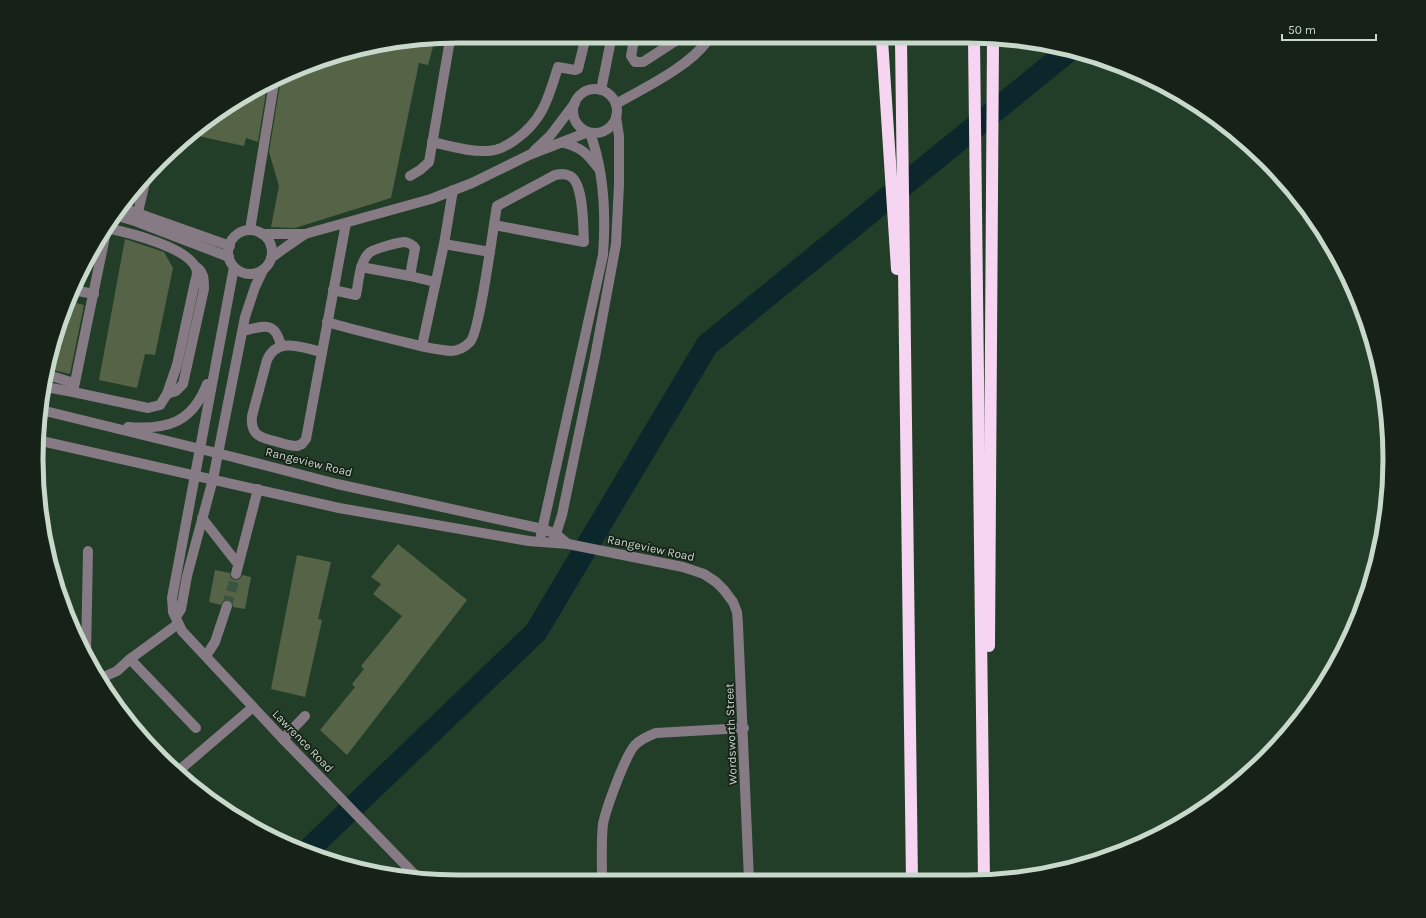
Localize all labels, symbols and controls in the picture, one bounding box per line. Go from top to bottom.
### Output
scale bar [1282,16,1376,42]
text: 50 m [1288,23,1316,37]
street label: Rangeview Road [264,444,354,480]
street label: Rangeview Road [606,532,696,564]
street label: Wordsworth Street [722,682,740,785]
street label: Lawrence Road [270,707,336,775]

